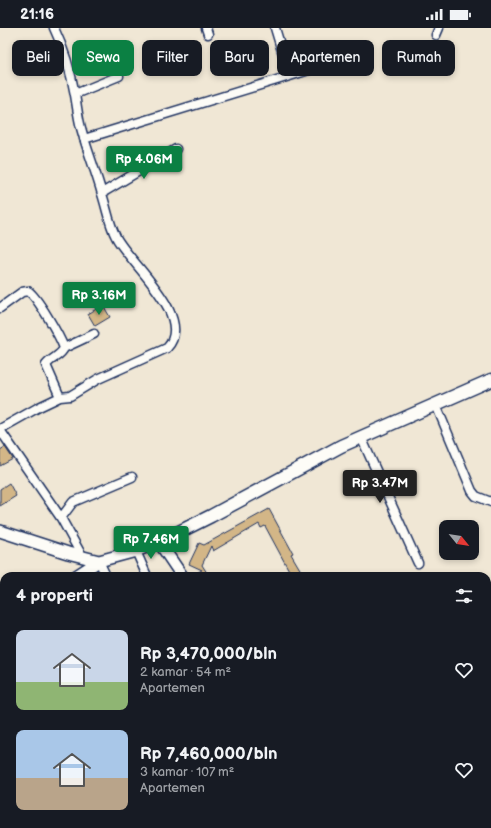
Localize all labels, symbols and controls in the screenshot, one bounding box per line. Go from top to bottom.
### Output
text: 21:16 [20,5,54,24]
chip: Beli [12,40,64,76]
chip: Sewa [72,40,134,76]
chip: Filter [142,40,202,76]
chip: Baru [210,40,269,76]
chip: Apartemen [277,40,374,76]
chip: Rumah [382,40,455,76]
pin: Rp 4.06M [103,146,185,180]
text: Rp 4.06M [115,151,173,167]
pin: Rp 3.16M [58,282,140,316]
text: Rp 3.16M [72,287,126,303]
pin: Rp 3.47M [339,470,421,504]
text: Rp 3.47M [352,475,408,491]
north arrow [439,520,479,560]
map controls [439,520,479,560]
pin: Rp 7.46M [110,526,192,560]
text: Rp 7.46M [123,531,179,547]
icon: filters [453,585,475,607]
text: 4 properti [16,586,93,606]
text: Rp 3,470,000/bln [140,644,277,664]
icon: home [48,646,96,694]
icon: heart [453,659,475,681]
text: 2 kamar · 54 m² [140,664,231,680]
text: Apartemen [140,680,205,696]
text: Rp 7,460,000/bln [140,744,277,764]
icon: home [48,746,96,794]
icon: heart [453,759,475,781]
text: 3 kamar · 107 m² [140,764,234,780]
text: Apartemen [140,780,205,796]

